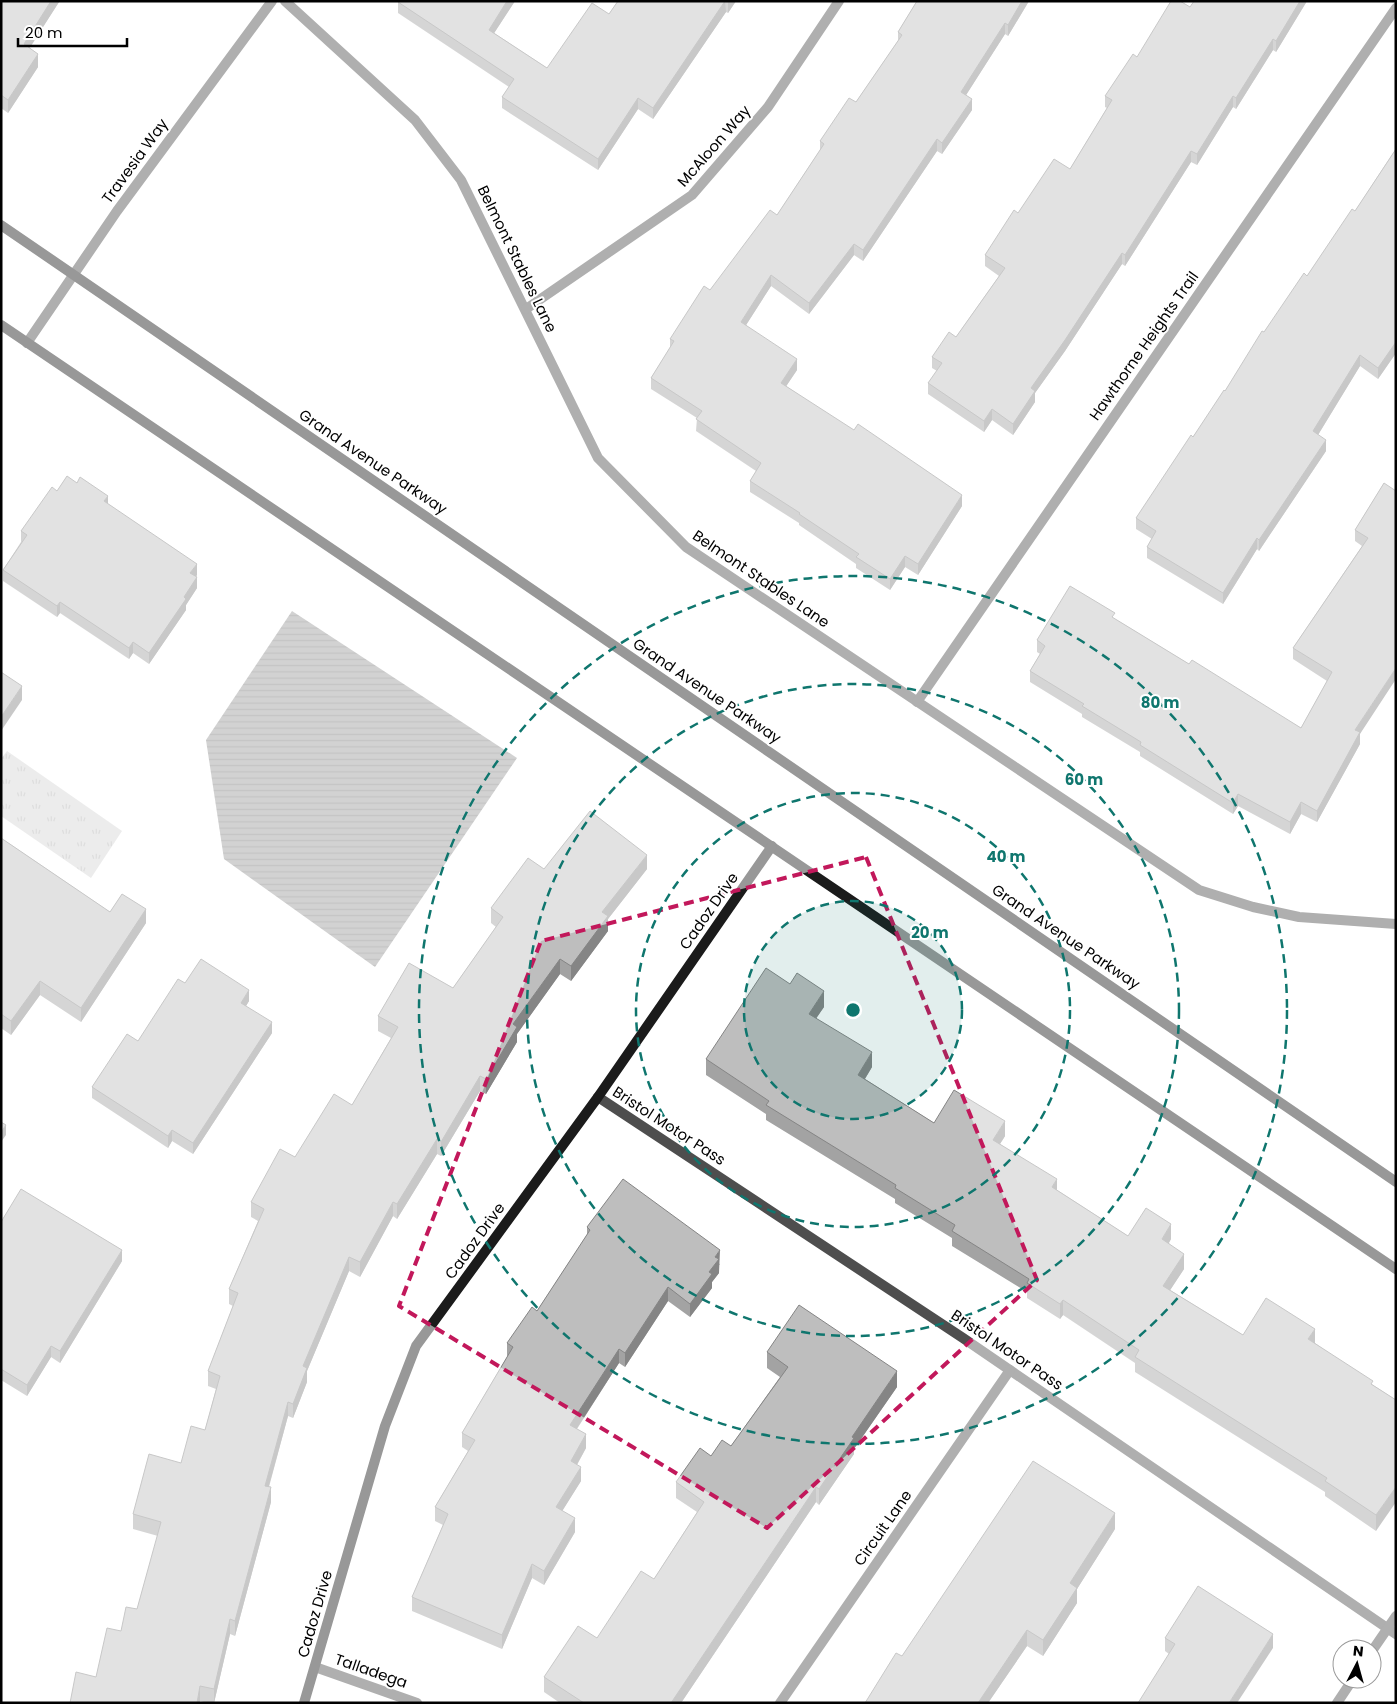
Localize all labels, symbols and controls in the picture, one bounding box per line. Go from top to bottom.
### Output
scale bar [18,15,126,47]
text: 20 m [25,22,63,43]
street label: McAloon Way [672,100,755,191]
street label: Travesia Way [97,113,173,208]
street label: Belmont Stables Lane [473,182,562,336]
street label: Hawthorne Heights Trail [1084,267,1203,424]
street label: Grand Avenue Parkway [295,404,452,519]
street label: Belmont Stables Lane [689,525,834,632]
street label: Grand Avenue Parkway [629,633,786,748]
text: 80 m [1141,692,1179,713]
text: 60 m [1065,769,1103,790]
text: 40 m [986,846,1026,867]
street label: Cadoz Drive [674,868,743,954]
street label: Grand Avenue Parkway [988,879,1145,994]
text: 20 m [911,922,949,943]
centre of rings [844,1001,862,1019]
street label: Bristol Motor Pass [609,1081,730,1170]
street label: Cadoz Drive [440,1198,510,1283]
street label: Bristol Motor Pass [947,1304,1067,1395]
street label: Circuit Lane [849,1486,917,1570]
street label: Cadoz Drive [292,1568,337,1660]
north arrow [1332,1639,1382,1689]
text: N [1352,1641,1365,1662]
street label: Talladega [332,1648,410,1693]

